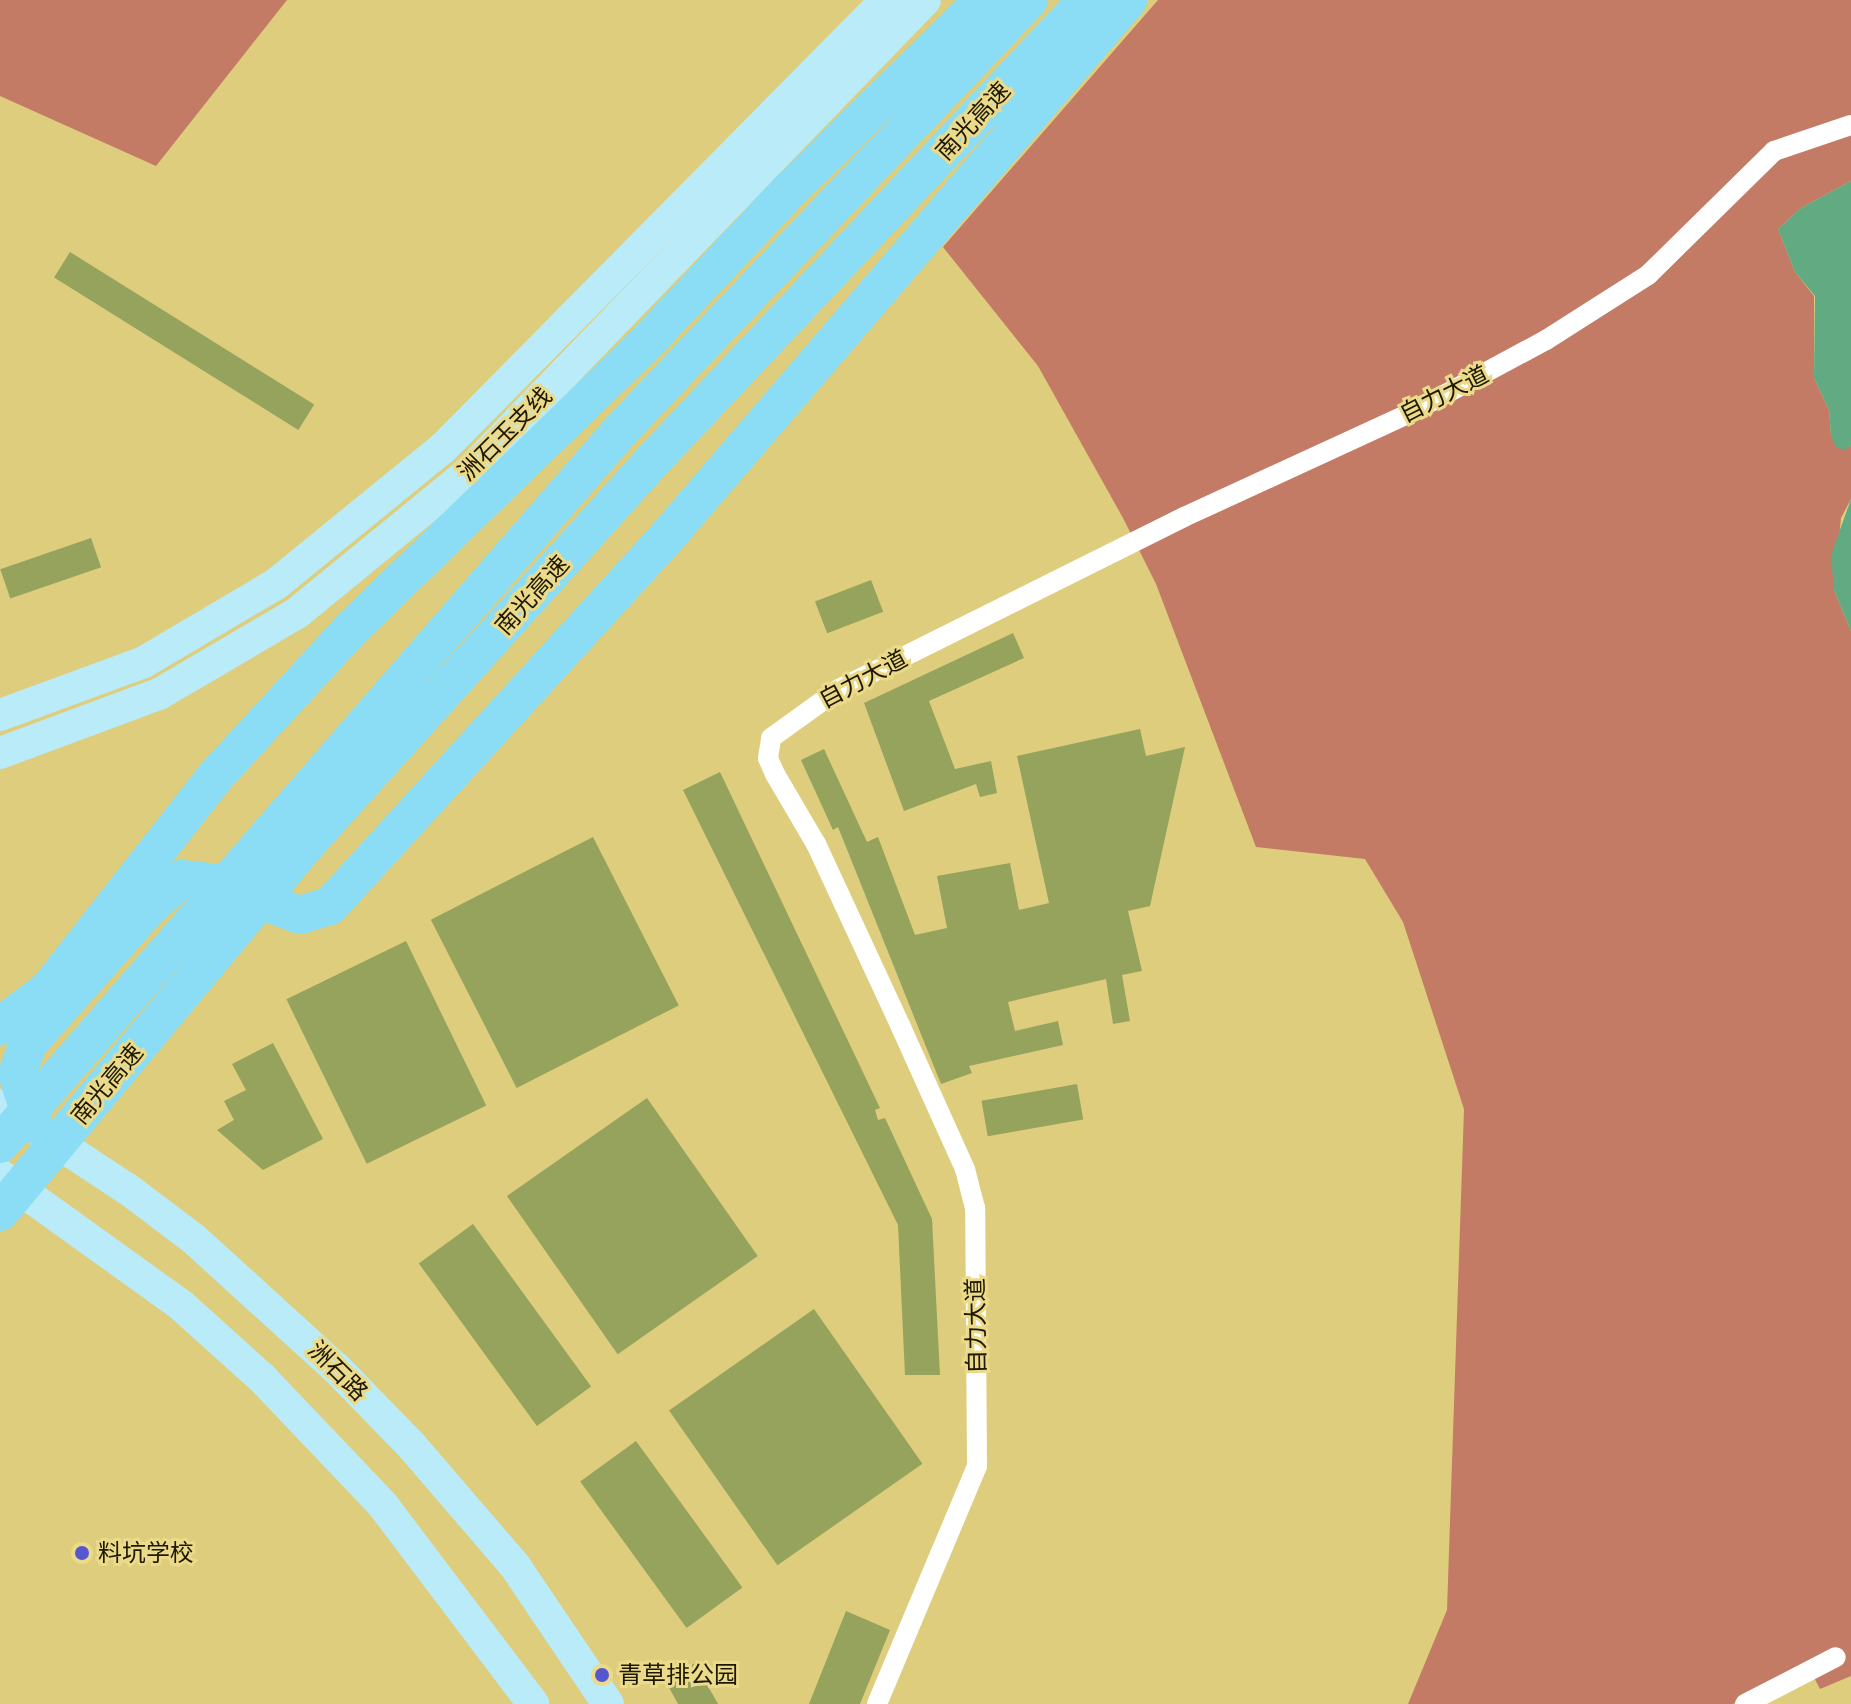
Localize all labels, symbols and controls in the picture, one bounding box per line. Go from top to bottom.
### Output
street label: 南光高速 [930,76,1016,166]
street label: 自力大道 [1395,359,1493,429]
street label: 洲石玉支线 [452,381,558,487]
street label: 南光高速 [489,550,575,640]
street label: 自力大道 [814,644,912,714]
street label: 南光高速 [65,1038,149,1130]
street label: 自力大道 [961,1278,991,1374]
street label: 洲石路 [302,1335,374,1407]
place label: 料坑学校 [98,1539,194,1567]
marker: 料坑学校 [73,1544,91,1562]
place label: 青草排公园 [618,1661,738,1689]
marker: 青草排公园 [593,1666,611,1684]

